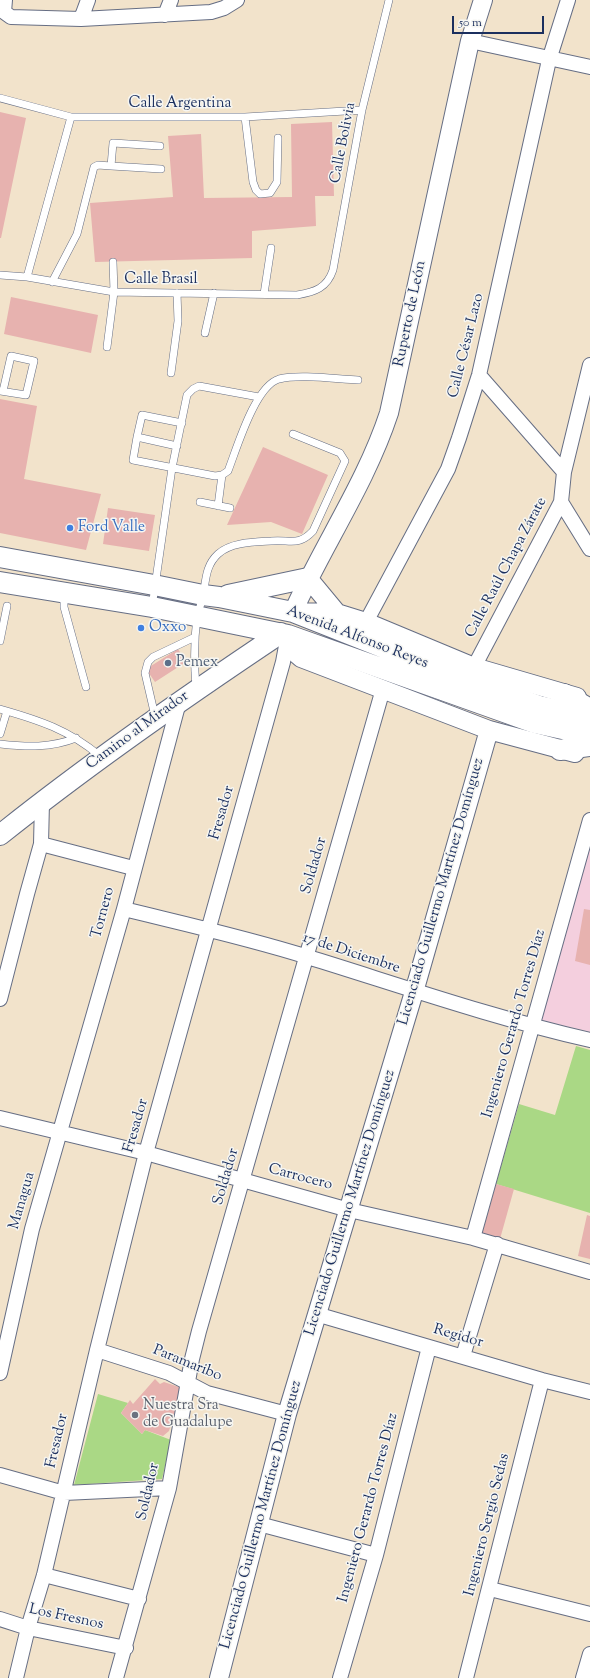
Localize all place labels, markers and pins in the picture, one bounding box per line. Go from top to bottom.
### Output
place label: Ford Valle [78,519,145,537]
marker: Ford Valle [65,523,75,533]
place label: Oxxo [149,619,186,637]
marker: Oxxo [136,623,146,633]
place label: Pemex [176,654,218,672]
marker: Pemex [163,658,173,668]
place label: Nuestra Sra de Guadalupe [143,1397,233,1432]
marker: Nuestra Sra de Guadalupe [130,1410,140,1420]

